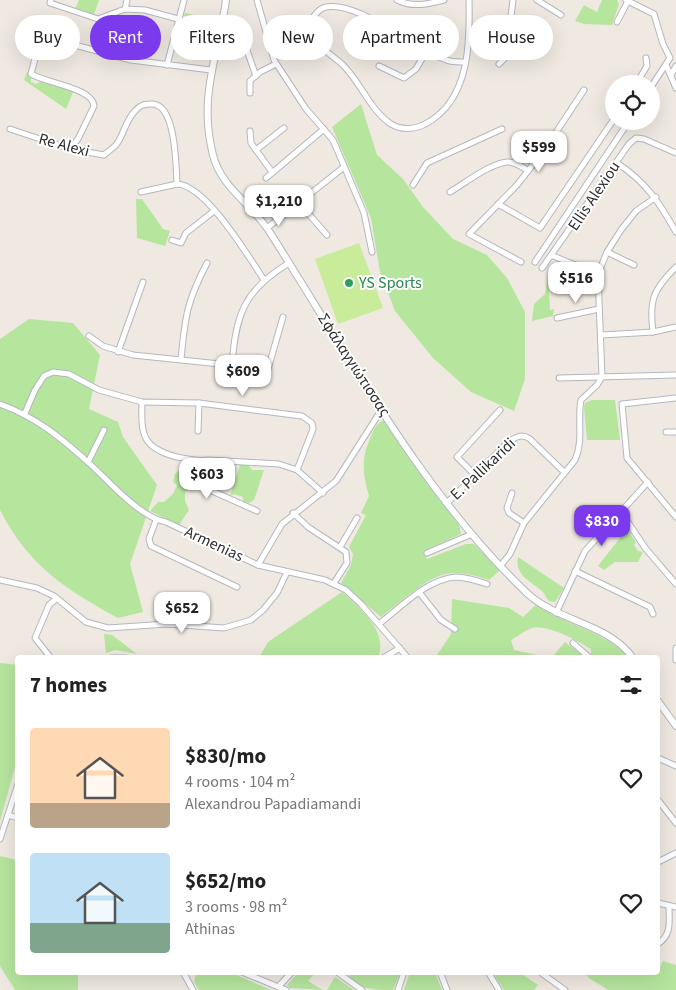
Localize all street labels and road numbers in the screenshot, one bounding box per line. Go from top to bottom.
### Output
street label: Re Alexi [36,128,92,162]
street label: Ellis Alexiou [563,157,625,235]
street label: Σφάλαγγιώτισσας [312,309,396,421]
street label: E. Pallikaridi [445,433,521,505]
street label: Armenias [181,521,247,567]

